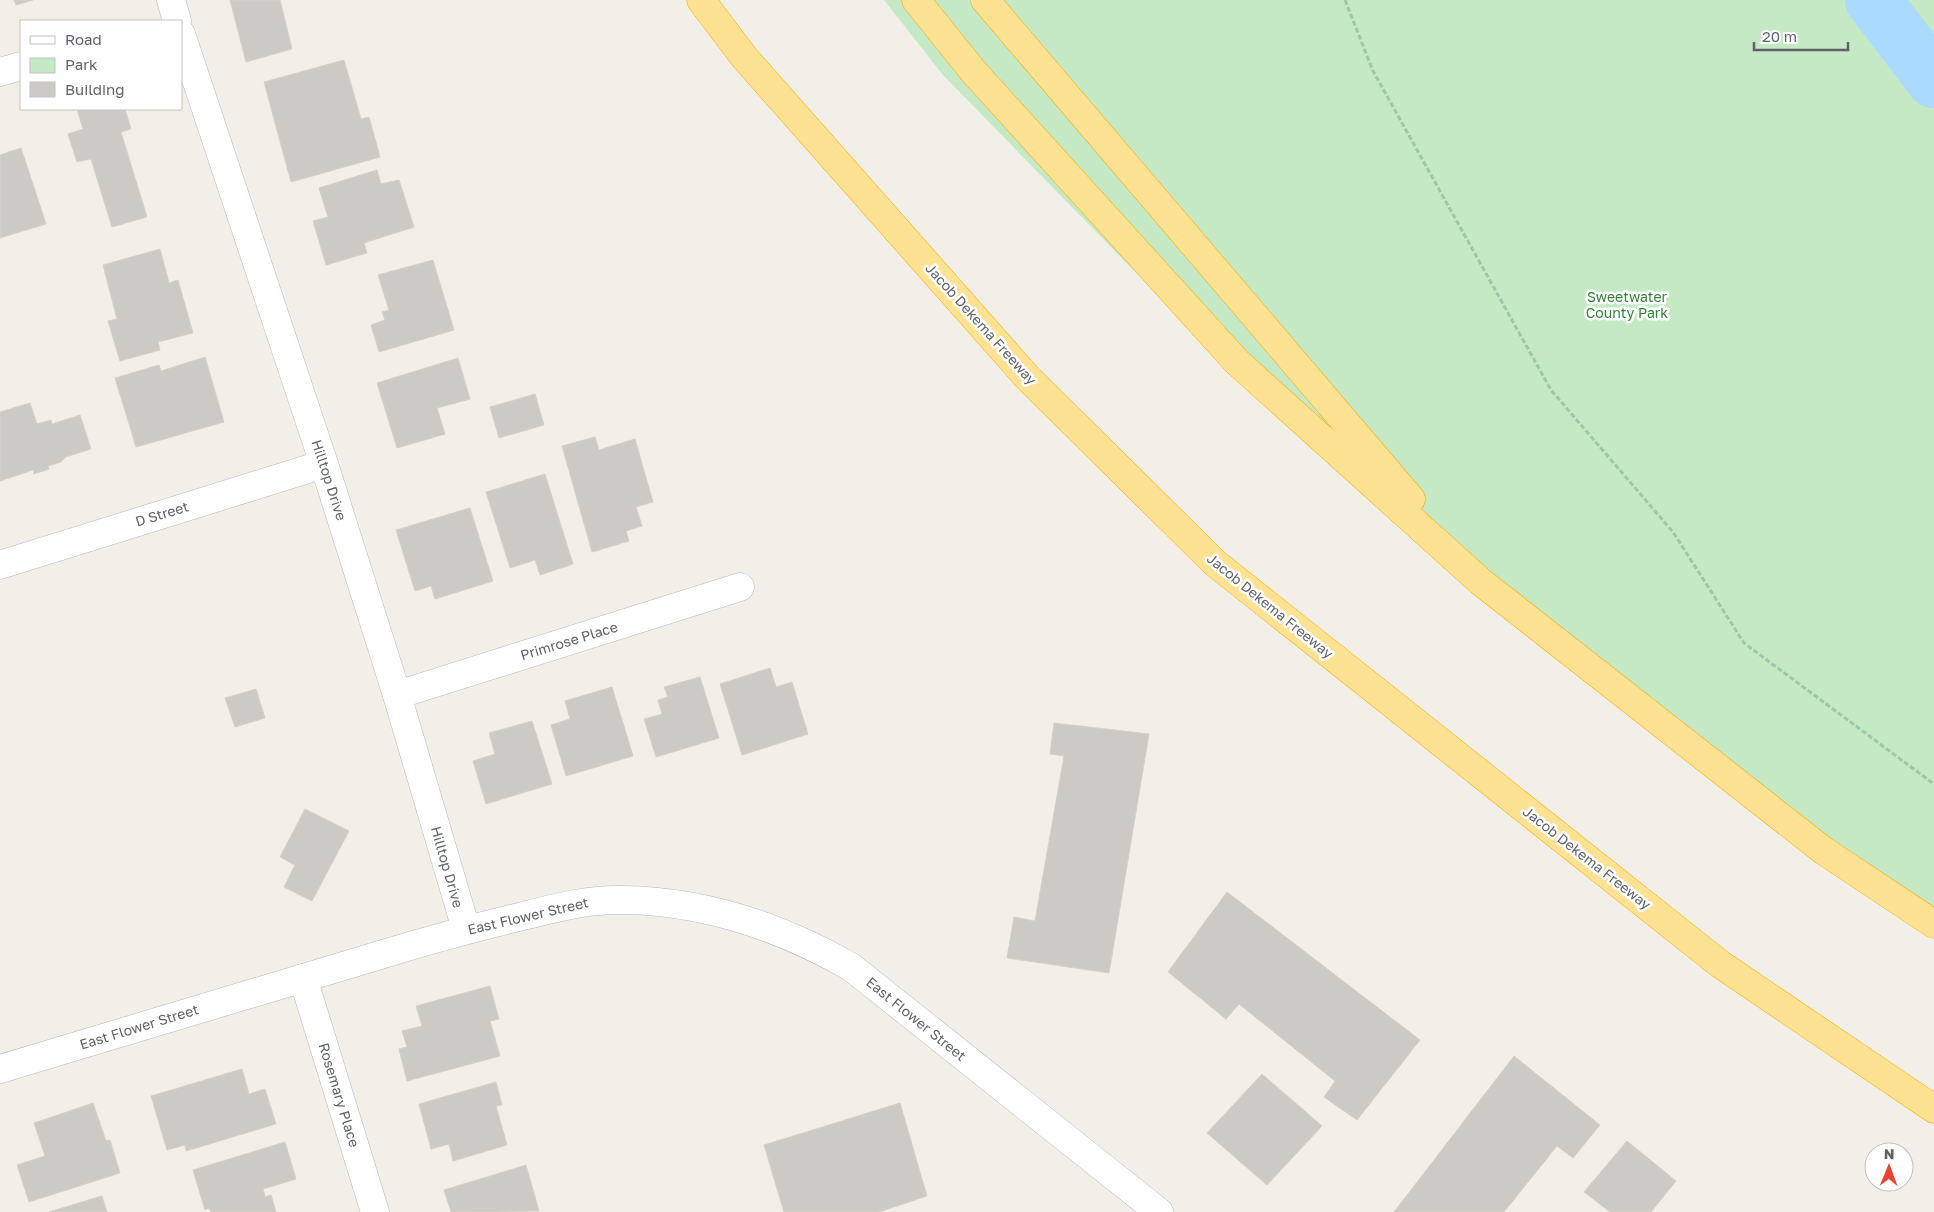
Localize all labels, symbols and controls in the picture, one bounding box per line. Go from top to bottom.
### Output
legend [20,20,182,110]
scale bar [1754,20,1848,52]
text: 20 m [1762,27,1797,45]
text: Road [65,30,102,48]
text: Park [65,55,98,73]
text: Building [65,80,125,98]
street label: Jacob Dekema Freeway [922,259,1041,388]
park label: Sweetwater County Park [1586,288,1668,321]
street label: Hilltop Drive [308,437,351,522]
street label: D Street [133,497,191,530]
street label: Jacob Dekema Freeway [1204,549,1337,662]
street label: Primrose Place [518,618,620,663]
street label: Jacob Dekema Freeway [1520,802,1655,913]
street label: Hilltop Drive [428,824,467,910]
street label: East Flower Street [466,893,590,938]
street label: East Flower Street [863,973,970,1064]
street label: East Flower Street [77,1000,200,1053]
street label: Rosemary Place [316,1041,363,1149]
north arrow [1864,1142,1914,1192]
text: N [1884,1145,1895,1162]

